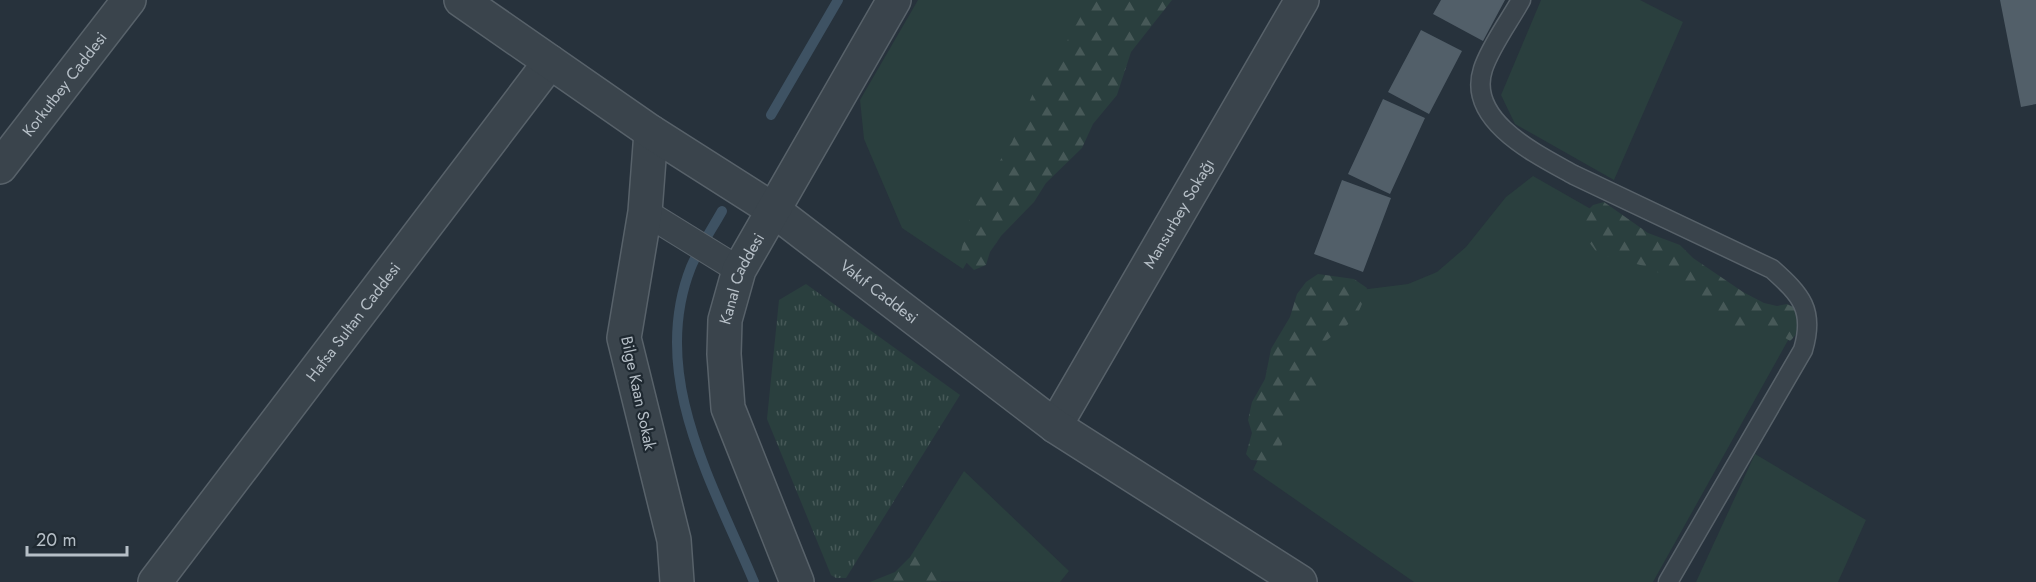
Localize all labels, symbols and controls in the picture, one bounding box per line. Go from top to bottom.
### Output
street label: Korkutbey Caddesi [17,27,112,141]
street label: Mansurbey Sokağı [1138,154,1220,273]
street label: Kanal Caddesi [713,229,770,327]
street label: Vakıf Caddesi [835,254,923,329]
street label: Hafsa Sultan Caddesi [300,258,406,386]
street label: Bilge Kaan Sokak [615,334,662,453]
scale bar [27,519,128,557]
text: 20 m [36,527,76,553]

